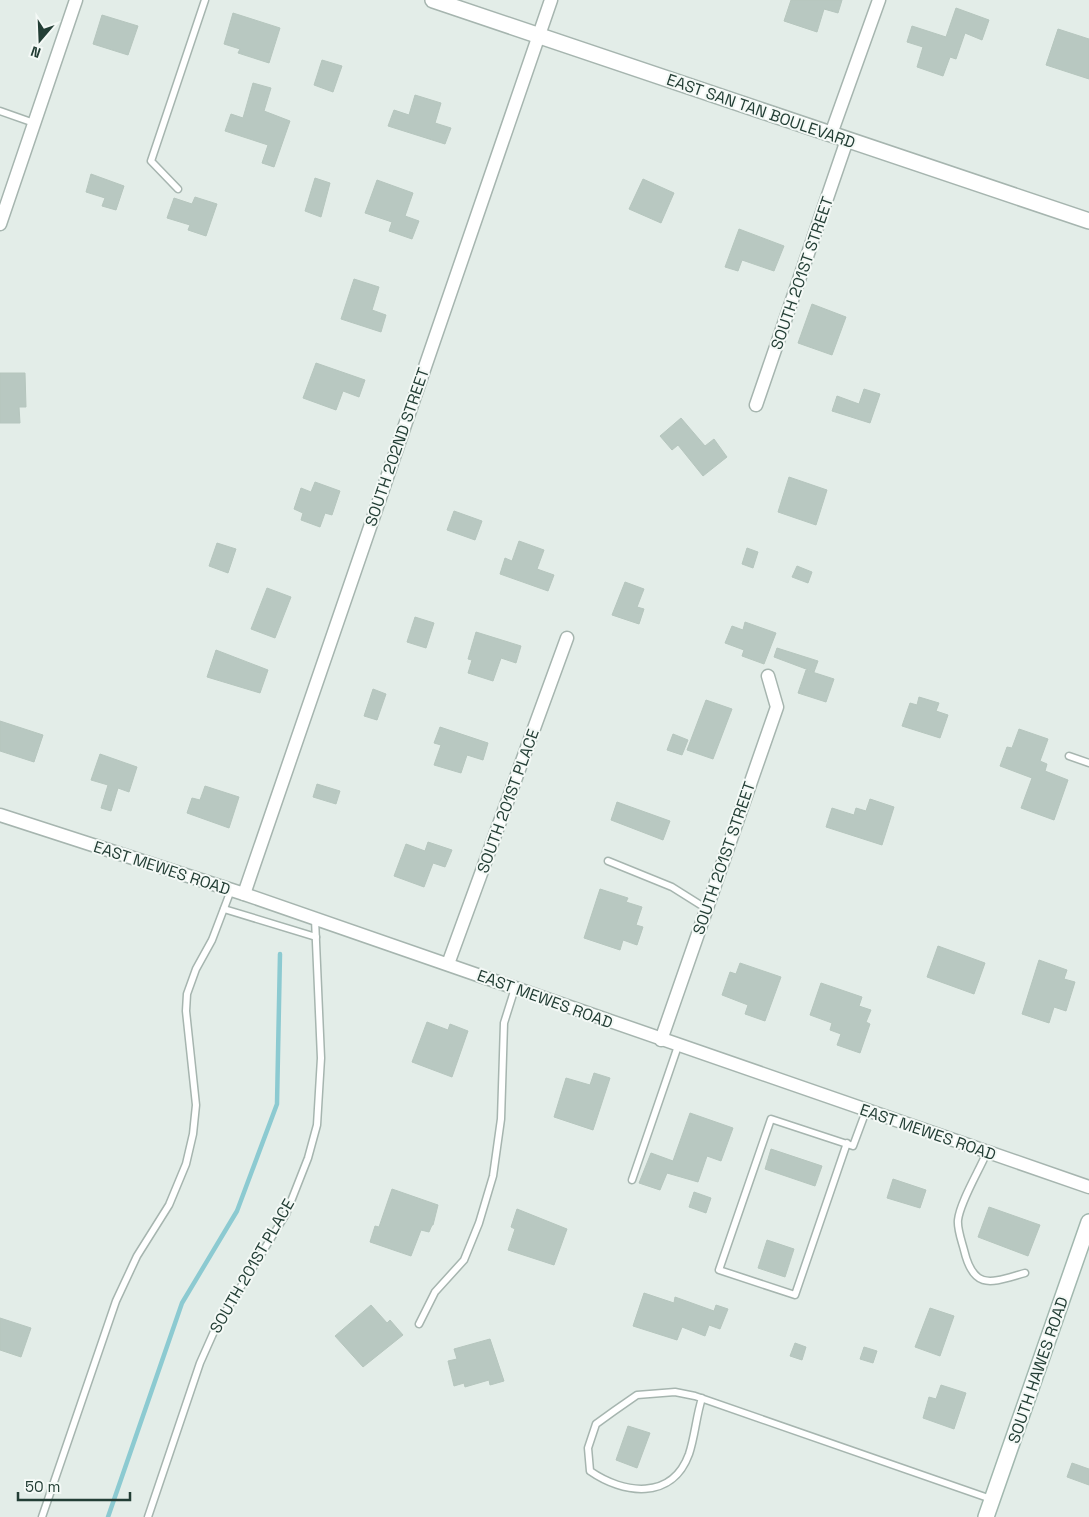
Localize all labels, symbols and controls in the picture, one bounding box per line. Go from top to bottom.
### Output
north arrow [15,15,65,65]
text: N [28,42,43,62]
street label: EAST SAN TAN BOULEVARD [664,69,858,153]
street label: SOUTH 201ST STREET [766,194,838,352]
street label: SOUTH 202ND STREET [360,365,434,529]
street label: SOUTH 201ST PLACE [472,726,544,876]
street label: SOUTH 201ST STREET [688,779,760,937]
street label: EAST MEWES ROAD [91,836,233,900]
street label: EAST MEWES ROAD [474,965,616,1033]
street label: EAST MEWES ROAD [857,1099,999,1165]
street label: SOUTH 201ST PLACE [205,1195,299,1337]
street label: SOUTH HAWES ROAD [1003,1294,1073,1446]
scale bar [18,1470,130,1502]
text: 50 m [25,1477,60,1496]

